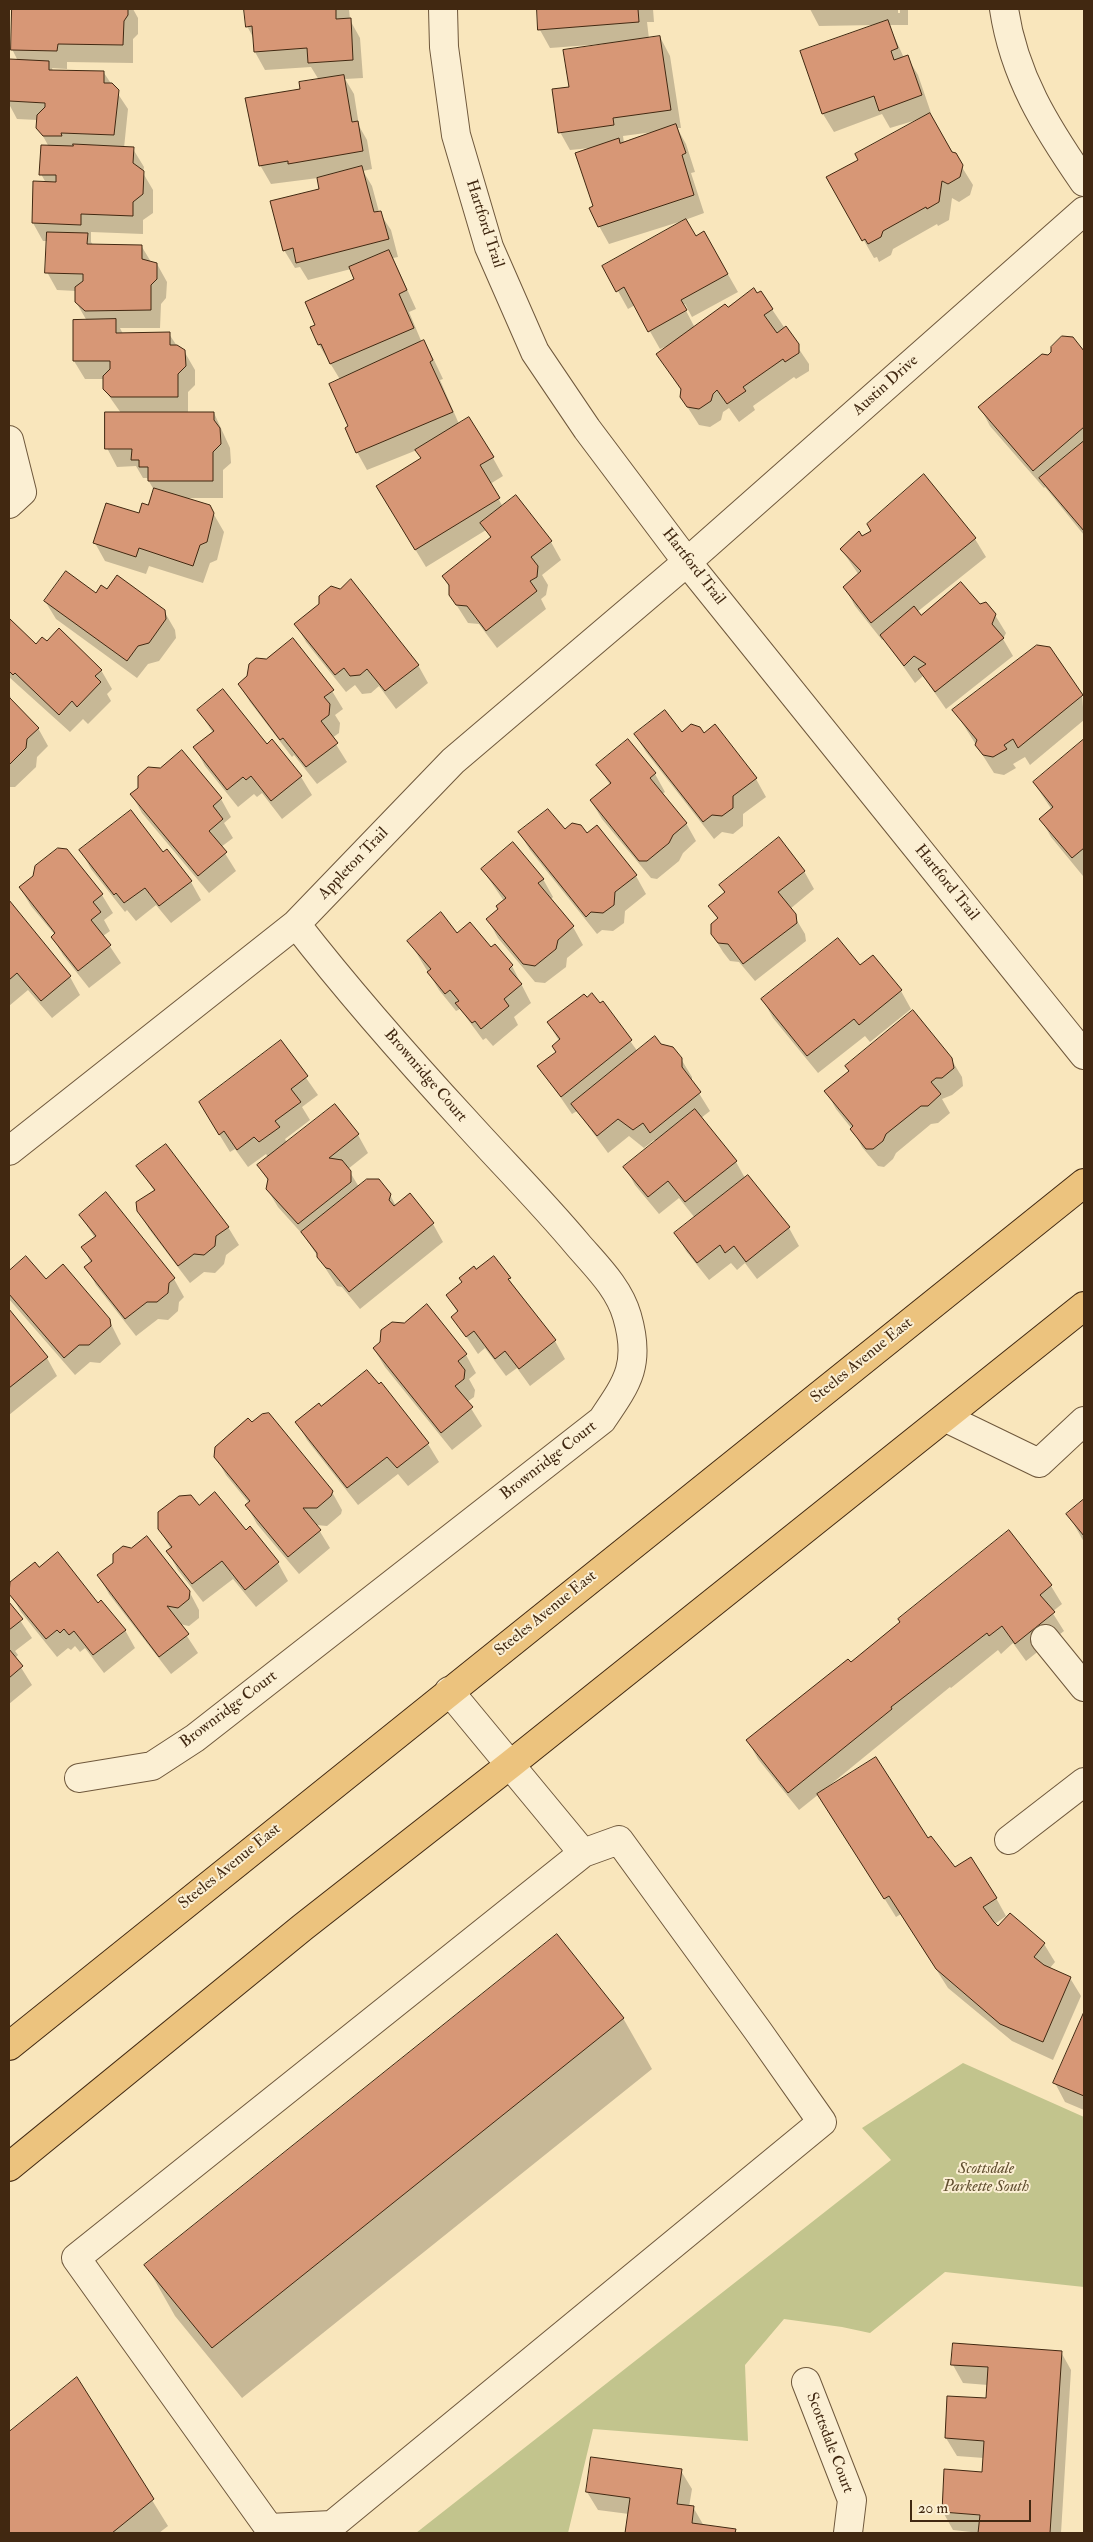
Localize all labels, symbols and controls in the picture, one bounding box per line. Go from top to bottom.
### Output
street label: Hartford Trail [461,177,507,271]
street label: Austin Drive [849,352,923,420]
street label: Hartford Trail [657,525,729,609]
street label: Appleton Trail [315,824,393,904]
street label: Hartford Trail [910,841,982,925]
street label: Brownridge Court [379,1026,471,1126]
street label: Steeles Avenue East [807,1314,917,1408]
street label: Brownridge Court [497,1417,601,1505]
street label: Steeles Avenue East [491,1567,601,1661]
street label: Brownridge Court [177,1667,281,1753]
street label: Steeles Avenue East [175,1820,285,1914]
park label: Scottsdale Parkette South [943,2160,1029,2198]
street label: Scottsdale Court [801,2390,857,2496]
scale bar [913,2490,1034,2522]
text: 20 m [918,2499,948,2518]

